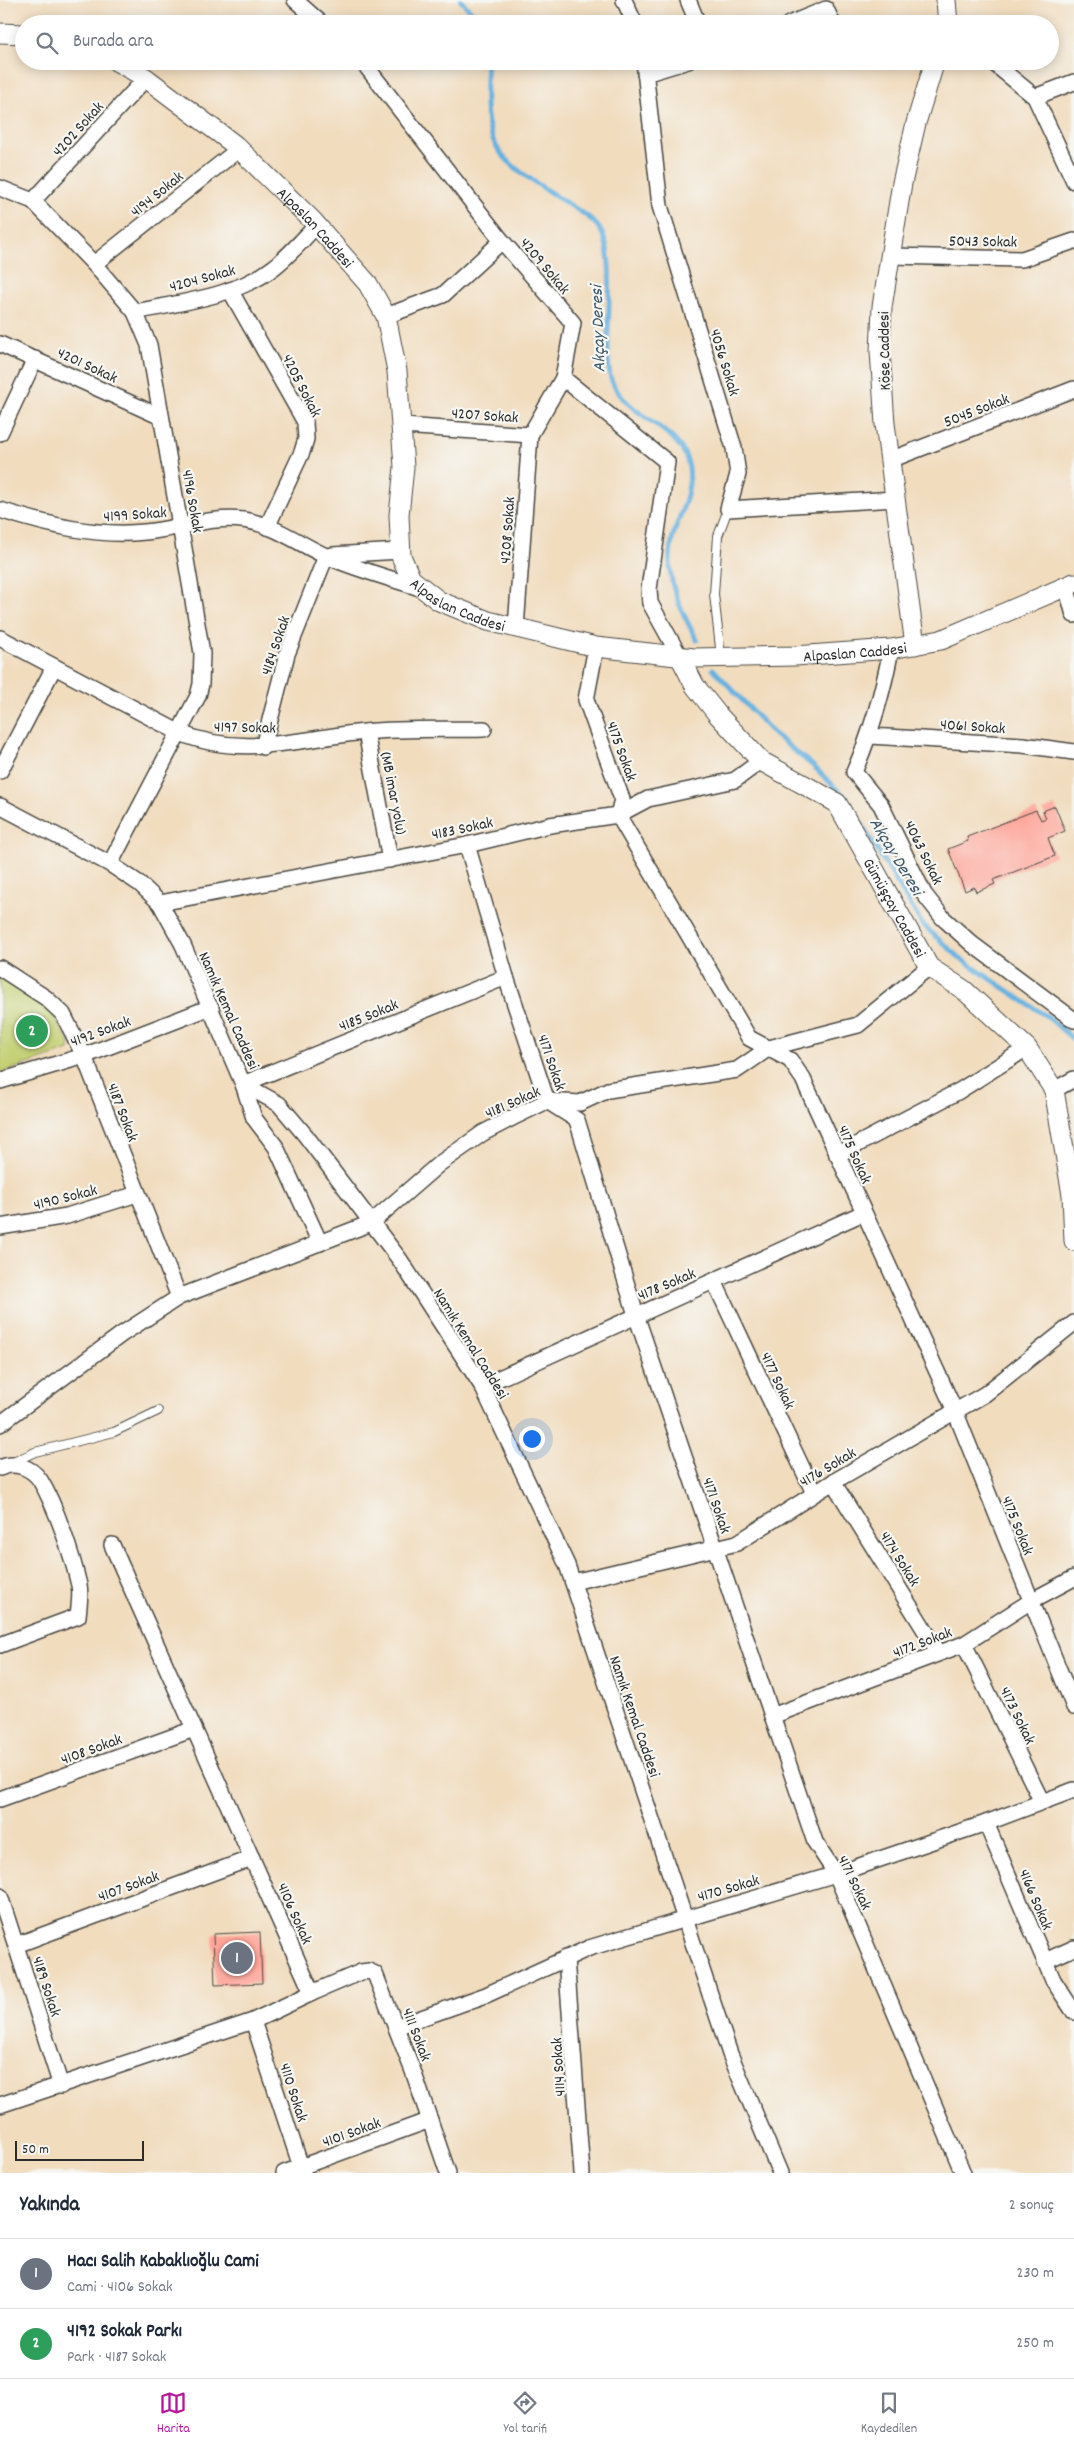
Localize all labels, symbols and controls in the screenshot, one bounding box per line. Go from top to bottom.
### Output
search box [15,15,1059,70]
icon: search [33,29,61,57]
text: Burada ara [73,29,153,56]
street label: 4202 Sokak [48,97,110,163]
street label: 4194 Sokak [126,166,189,224]
street label: Alpaslan Caddesi [271,183,358,274]
street label: 5043 Sokak [949,230,1017,255]
street label: 4209 Sokak [513,233,575,300]
street label: 4204 Sokak [167,260,238,299]
water label: Akçay Deresi [585,282,614,373]
street label: Köse Caddesi [873,311,898,391]
street label: 4056 Sokak [703,326,745,399]
street label: 4201 Sokak [53,342,121,390]
street label: 4205 Sokak [275,351,327,422]
street label: 5045 Sokak [941,388,1013,434]
street label: 4207 Sokak [451,403,519,430]
street label: 4196 Sokak [175,468,208,535]
street label: 4208 Sokak [495,496,522,565]
street label: 4199 Sokak [103,502,168,529]
street label: Alpaslan Caddesi [404,573,507,639]
street label: 4184 Sokak [255,613,297,679]
street label: Alpaslan Caddesi [802,637,909,669]
street label: 4061 Sokak [940,714,1006,741]
street label: 4197 Sokak [214,716,276,741]
street label: 4175 Sokak [599,719,642,785]
street label: (MB imar yolu) [373,750,412,837]
street label: 4183 Sokak [430,812,495,847]
water label: Akçay Deresi [862,814,929,903]
street label: 4063 Sokak [897,817,948,889]
street label: Gümüşçay Caddesi [856,854,931,963]
street label: Namık Kemal Caddesi [191,948,264,1074]
street label: 4185 Sokak [336,994,402,1039]
street label: 4192 Sokak [67,1011,134,1054]
pin: 2 [16,1012,48,1050]
street label: 4171 Sokak [530,1032,571,1094]
street label: 4187 Sokak [100,1080,143,1146]
street label: 4181 Sokak [482,1081,544,1126]
street label: 4175 Sokak [831,1122,877,1188]
street label: 4190 Sokak [31,1179,100,1217]
street label: 4178 Sokak [634,1263,700,1308]
street label: Namık Kemal Caddesi [426,1284,513,1404]
street label: 4177 Sokak [753,1349,800,1414]
your location [519,1426,545,1452]
street label: 4176 Sokak [796,1442,861,1494]
street label: 4171 Sokak [695,1475,736,1537]
street label: 4175 Sokak [994,1493,1039,1559]
street label: 4174 Sokak [873,1527,925,1591]
street label: 4172 Sokak [890,1622,956,1665]
street label: Namık Kemal Caddesi [602,1653,665,1781]
street label: 4173 Sokak [993,1683,1041,1749]
street label: 4108 Sokak [58,1729,126,1772]
street label: 4171 Sokak [831,1852,877,1914]
street label: 4107 Sokak [95,1866,163,1909]
street label: 4166 Sokak [1012,1866,1058,1934]
street label: 4170 Sokak [695,1870,762,1909]
street label: 4106 Sokak [270,1880,317,1948]
pin: 1 [221,1939,253,1977]
street label: 4189 Sokak [25,1954,66,2020]
street label: 4111 Sokak [395,2005,436,2065]
street label: 4114 Sokak [546,2037,573,2097]
street label: 4110 Sokak [272,2060,313,2125]
street label: 4101 Sokak [319,2112,384,2155]
scale bar [15,2138,144,2161]
text: 50 m [22,2140,49,2160]
text: Yakında [20,2191,79,2221]
text: 2 sonuç [1009,2194,1054,2217]
text: Hacı Salih Kabaklıoğlu Cami [67,2249,259,2276]
text: 1 [34,2262,38,2285]
text: 230 m [1017,2262,1054,2285]
text: Cami · 4106 Sokak [67,2276,173,2299]
text: 4192 Sokak Parkı [67,2319,182,2346]
text: 2 [33,2332,40,2355]
text: 250 m [1016,2332,1054,2355]
text: Park · 4187 Sokak [67,2346,166,2369]
tab: Harita [157,2389,190,2439]
tab: Yol tarifi [503,2389,547,2439]
tab: Kaydedilen [861,2389,917,2439]

